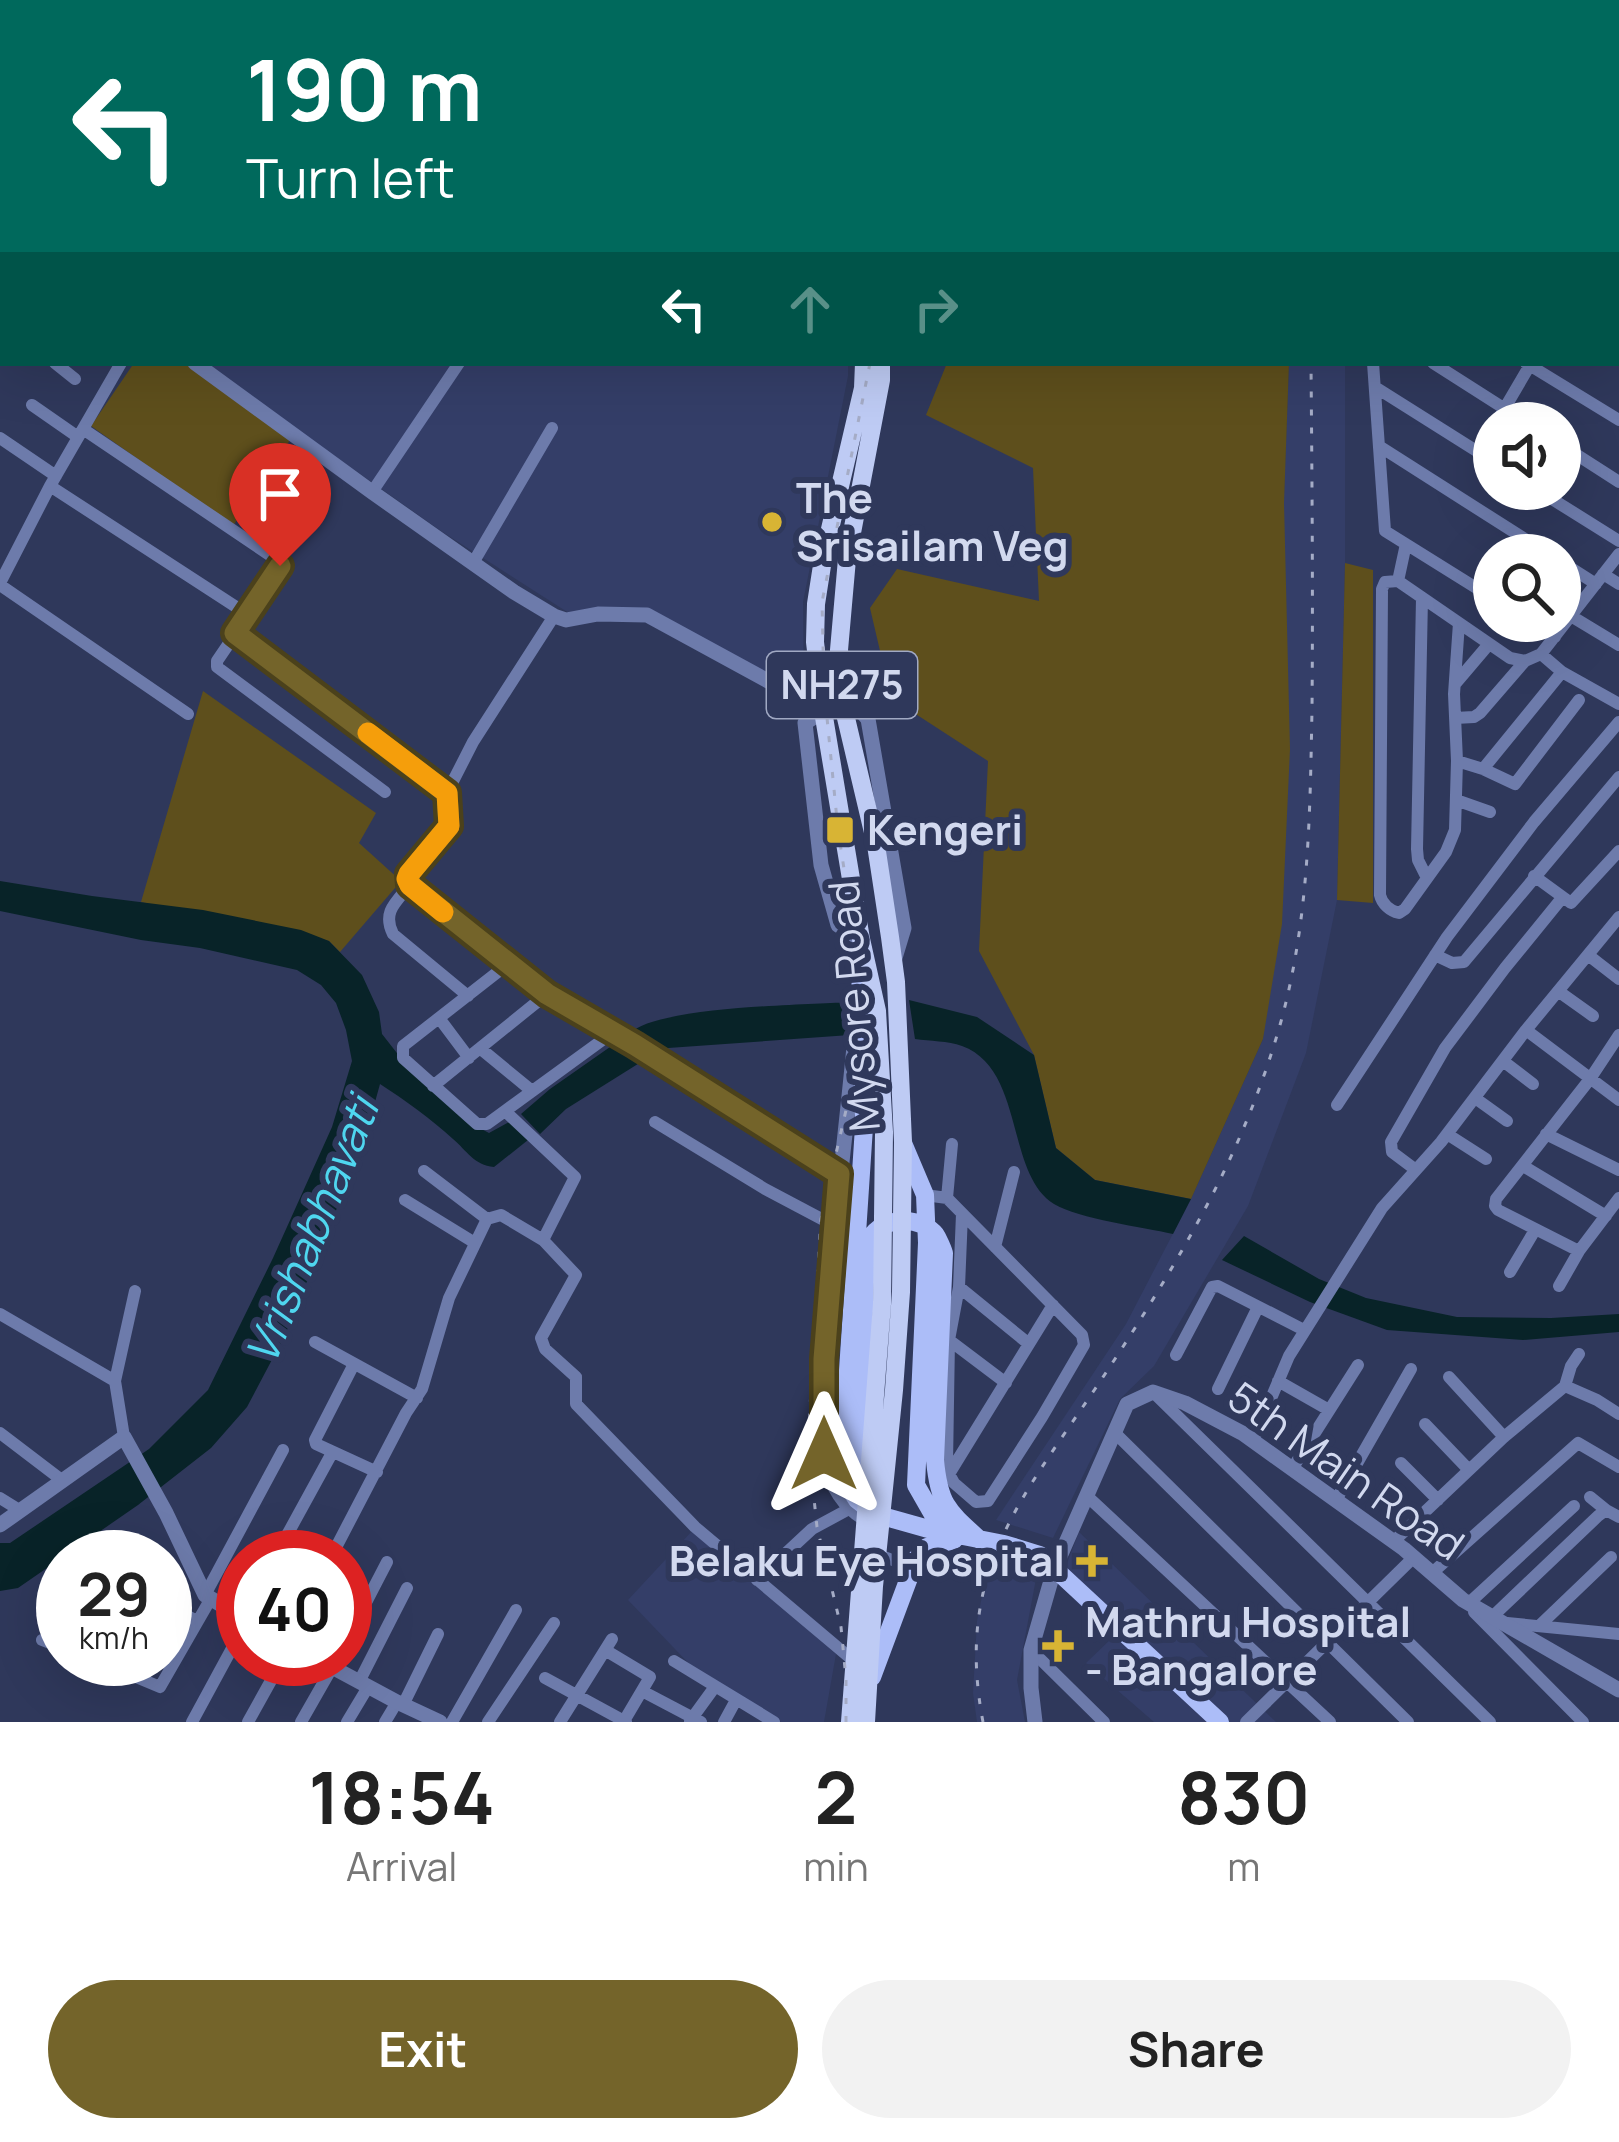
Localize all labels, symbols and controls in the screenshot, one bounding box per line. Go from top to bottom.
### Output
text: 190 m [246,31,483,146]
icon: left [48,48,204,204]
text: Turn left [246,140,455,214]
icon: left [651,276,717,342]
icon: ahead [777,276,843,342]
icon: right [903,276,969,342]
map controls [1473,402,1581,642]
button: sound [1473,402,1581,510]
pin [229,443,331,566]
icon: arrive [247,461,313,527]
place label: The Srisailam Veg [796,468,1069,574]
marker: The Srisailam Veg [759,509,785,535]
button: search [1473,534,1581,642]
road number: NH275 [767,652,917,718]
place label: Kengeri [867,800,1023,858]
marker: Kengeri [824,814,856,846]
street label: Mysore Road [813,878,893,1134]
water label: Vrishabhavati [230,1083,395,1373]
street label: 5th Main Road [1217,1367,1476,1573]
position arrow [761,1391,887,1517]
speed limit sign: 40 [216,1530,372,1686]
place label: Belaku Eye Hospital [669,1531,1065,1589]
marker: Belaku Eye Hospital [1076,1545,1108,1577]
text: 29 [77,1552,151,1634]
place label: Mathru Hospital - Bangalore [1085,1592,1411,1698]
text: km/h [79,1617,149,1658]
marker: Mathru Hospital - Bangalore [1042,1630,1074,1662]
text: 18:54 [308,1747,495,1846]
text: 2 [815,1747,857,1846]
text: 830 [1177,1747,1310,1846]
text: Arrival [346,1839,457,1893]
text: min [803,1839,869,1893]
text: m [1227,1839,1260,1893]
button: Exit [48,1980,798,2118]
button: Share [822,1980,1571,2118]

